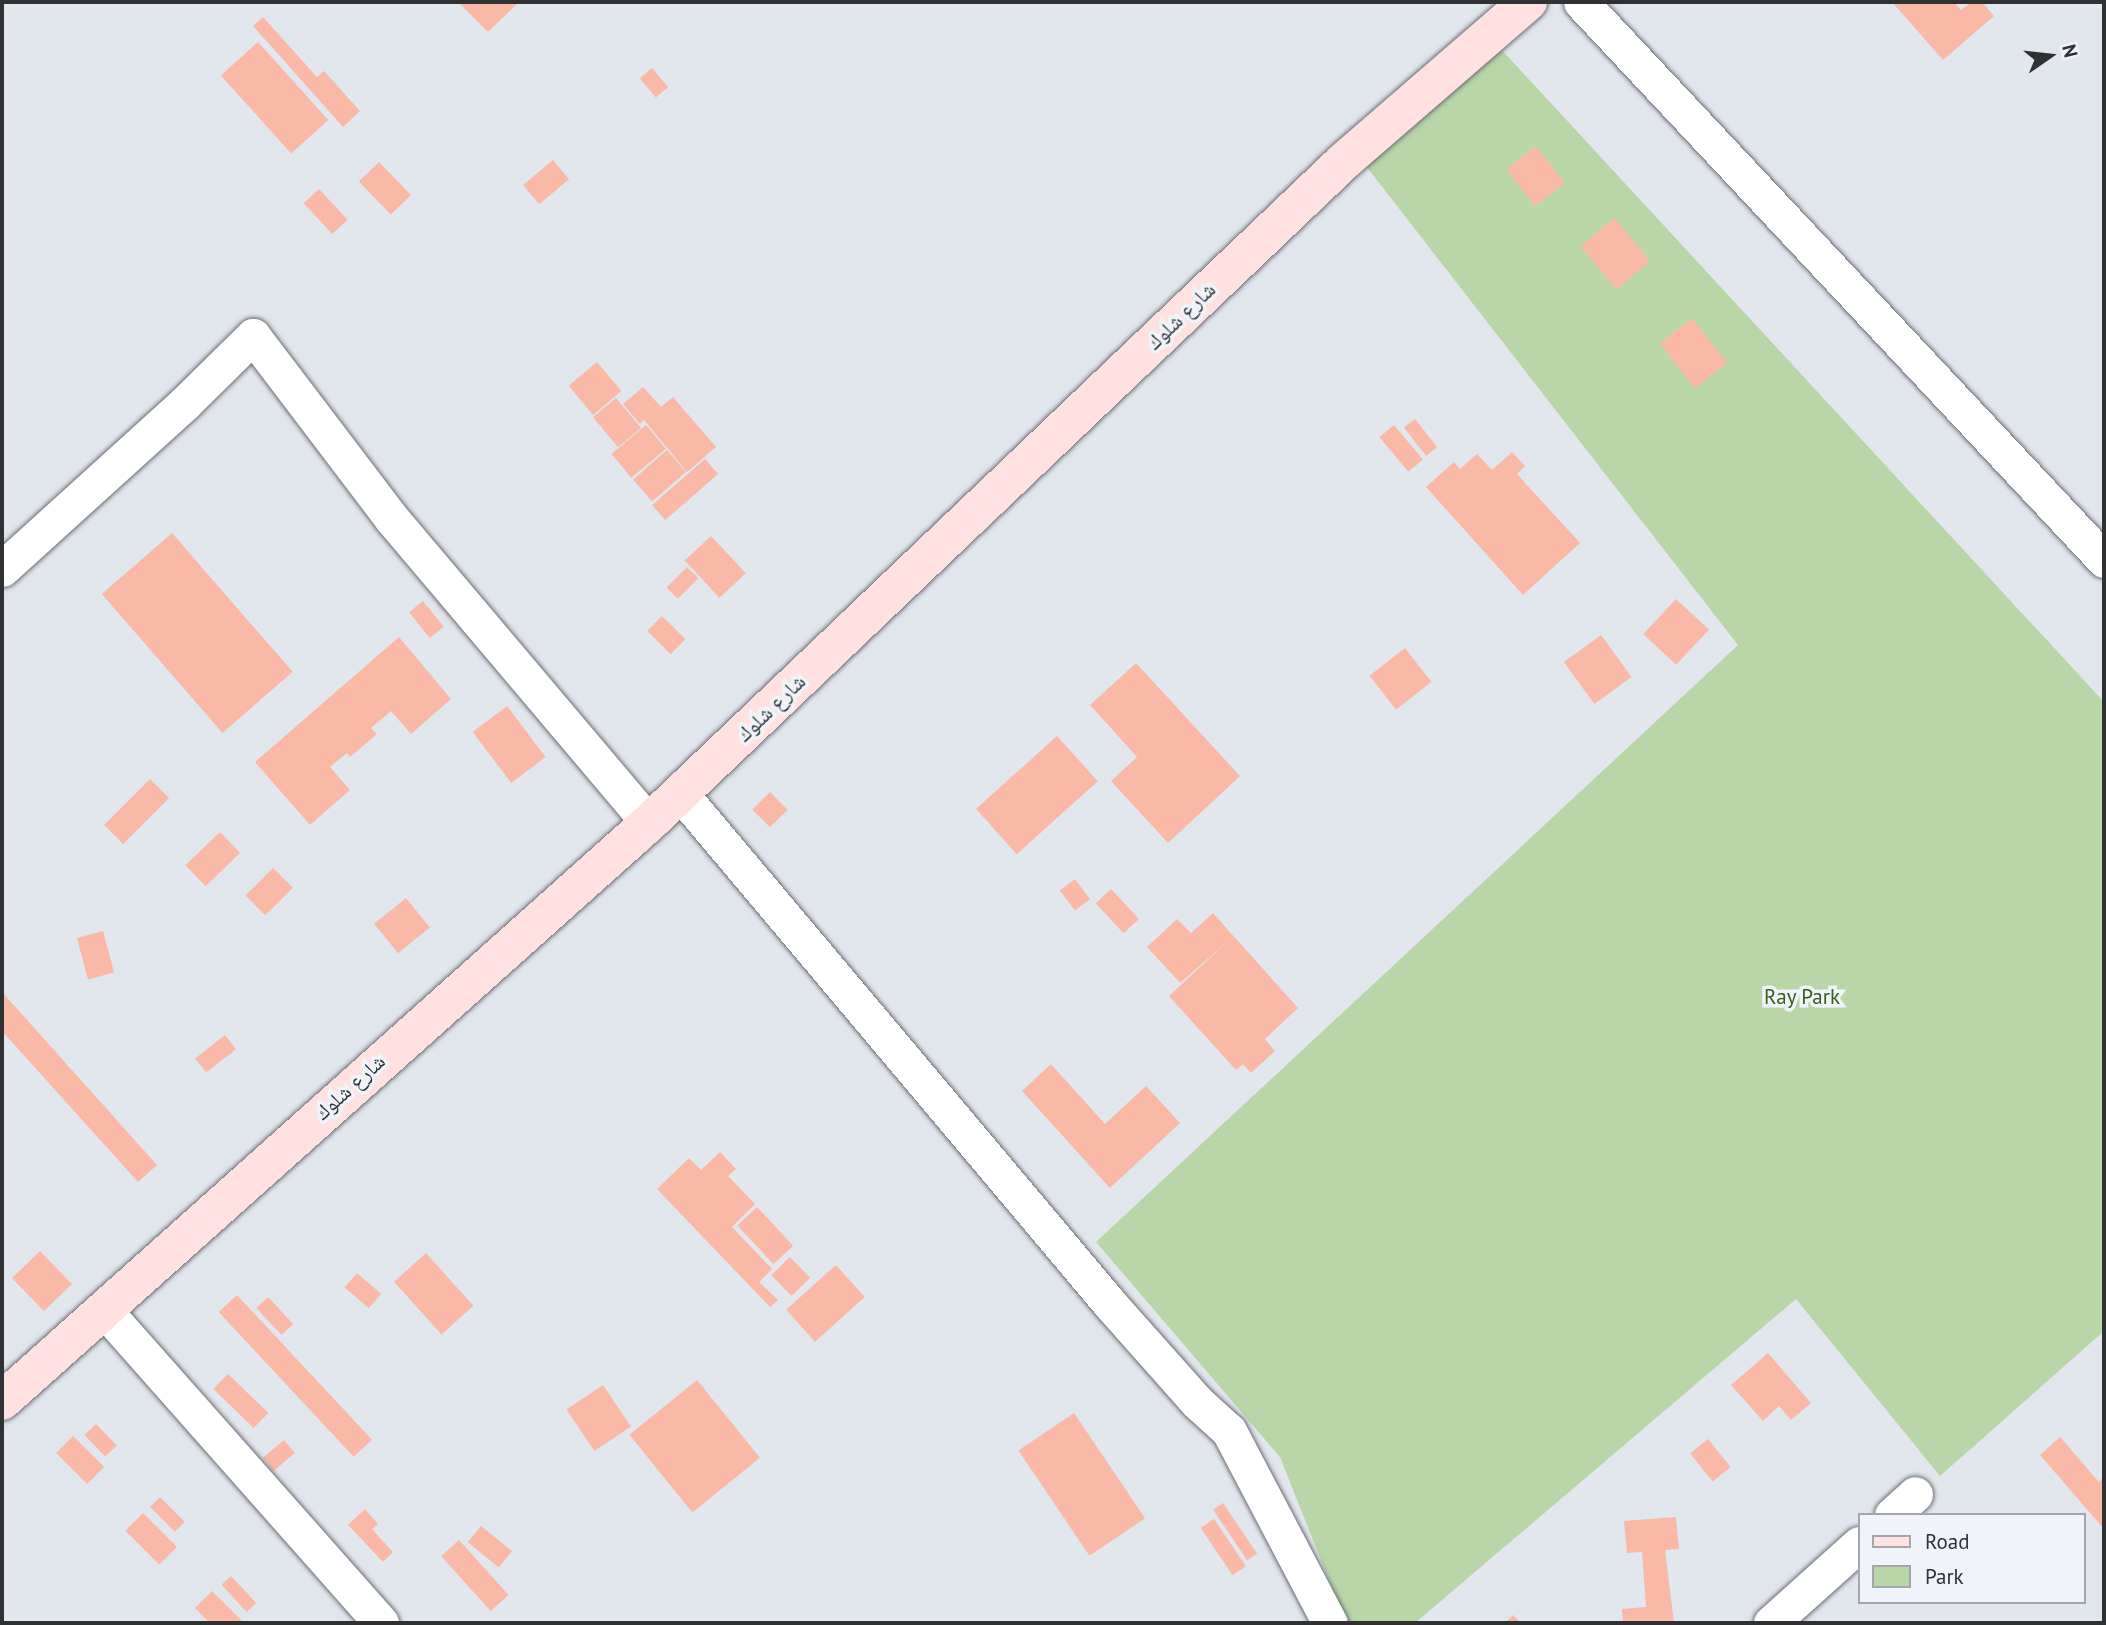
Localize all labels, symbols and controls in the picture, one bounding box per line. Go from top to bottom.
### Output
north arrow [2015,21,2085,91]
text: N [2057,42,2084,60]
street label: شارع شلوك [1141,277,1221,355]
street label: شارع شلوك [731,669,811,747]
park label: Ray Park [1764,984,1840,1010]
street label: شارع شلوك [310,1049,390,1125]
legend [1857,1513,2085,1604]
text: Road [1925,1528,1969,1555]
text: Park [1925,1563,1964,1590]

